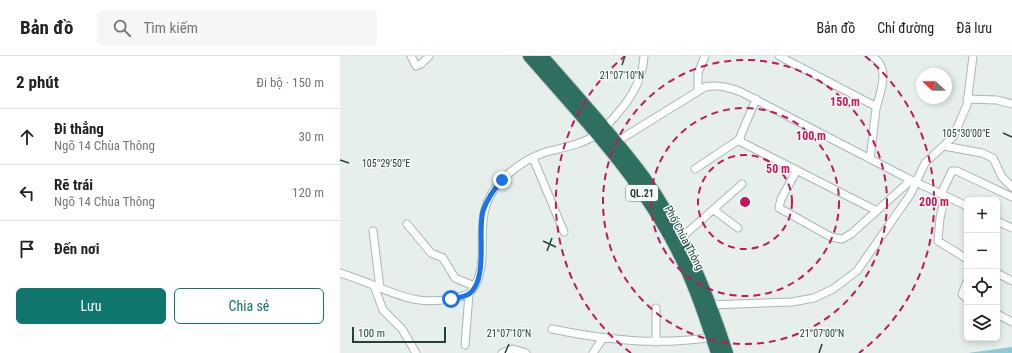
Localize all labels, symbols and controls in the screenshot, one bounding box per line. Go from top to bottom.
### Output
search box [97,10,377,46]
text: Bản đồ [20,16,73,39]
icon: search [111,17,133,39]
text: Tìm kiếm [143,19,198,37]
text: Bản đồ [816,20,855,36]
text: Chỉ đường [877,20,934,36]
text: Đã lưu [956,20,992,36]
north arrow [916,68,952,104]
text: 21°07'10"N [600,70,644,81]
text: 2 phút [16,72,59,92]
text: Đi bộ · 150 m [256,75,324,90]
text: 150 m [830,95,860,109]
text: Đi thẳng [54,120,104,138]
icon: ahead [16,126,38,148]
text: 105°30'00"E [942,128,990,139]
text: 30 m [298,129,324,144]
text: 100 m [796,129,826,143]
text: Ngõ 14 Chùa Thông [54,138,155,153]
text: 105°29'50"E [362,158,410,169]
text: 50 m [766,162,790,176]
route end [493,171,511,189]
text: Rẽ trái [54,176,93,194]
icon: left [16,182,38,204]
text: 120 m [292,185,324,200]
road number: QL.21 [626,185,658,201]
text: Ngõ 14 Chùa Thông [54,194,155,209]
centre of rings [738,195,752,209]
text: 200 m [919,195,949,209]
map controls [964,197,1000,341]
button: + [964,197,1000,233]
street label: Phố Chùa Thông [662,204,706,272]
button: − [964,233,1000,269]
icon: arrive [16,238,38,260]
text: Đến nơi [54,240,100,258]
button: locate [964,269,1000,305]
button: Lưu [16,288,166,324]
button: Chia sẻ [174,288,324,324]
route start [442,290,460,308]
button: layers [964,305,1000,341]
scale bar [352,325,446,344]
text: 100 m [358,327,385,340]
text: 21°07'10"N [487,328,531,339]
text: 21°07'00"N [800,328,844,339]

